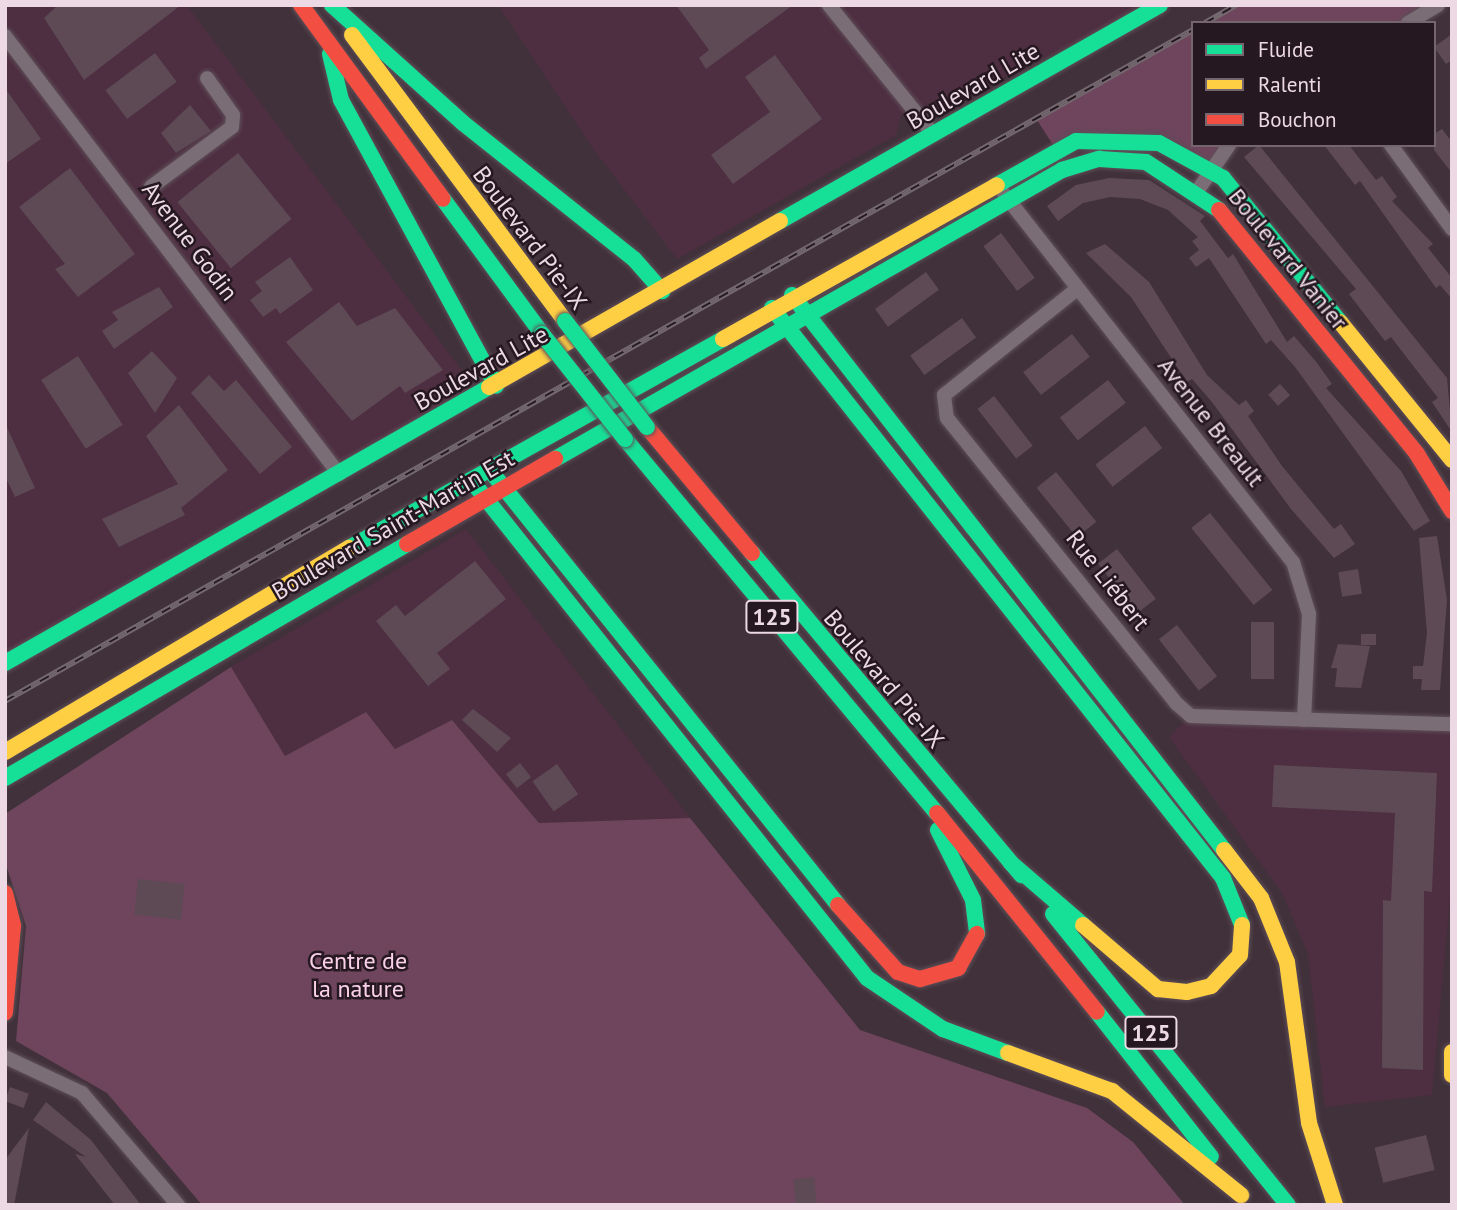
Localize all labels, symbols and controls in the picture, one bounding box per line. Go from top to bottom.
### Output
legend [1191,21,1436,147]
street label: Boulevard Lite [902,36,1044,136]
text: Fluide [1258,36,1314,63]
text: Ralenti [1258,71,1322,98]
text: Bouchon [1258,106,1337,133]
street label: Boulevard Pie-IX [467,161,593,315]
street label: Avenue Godin [136,176,244,306]
street label: Boulevard Vanier [1222,182,1354,336]
street label: Boulevard Lite [409,319,553,417]
street label: Avenue Breault [1152,352,1270,492]
street label: Boulevard Saint-Martin Est [267,444,519,606]
street label: Rue Liébert [1060,524,1156,636]
road number: 125 [744,597,800,636]
street label: Boulevard Pie-IX [818,604,950,754]
park label: Centre de la nature [309,947,407,1003]
road number: 125 [1123,1014,1179,1052]

